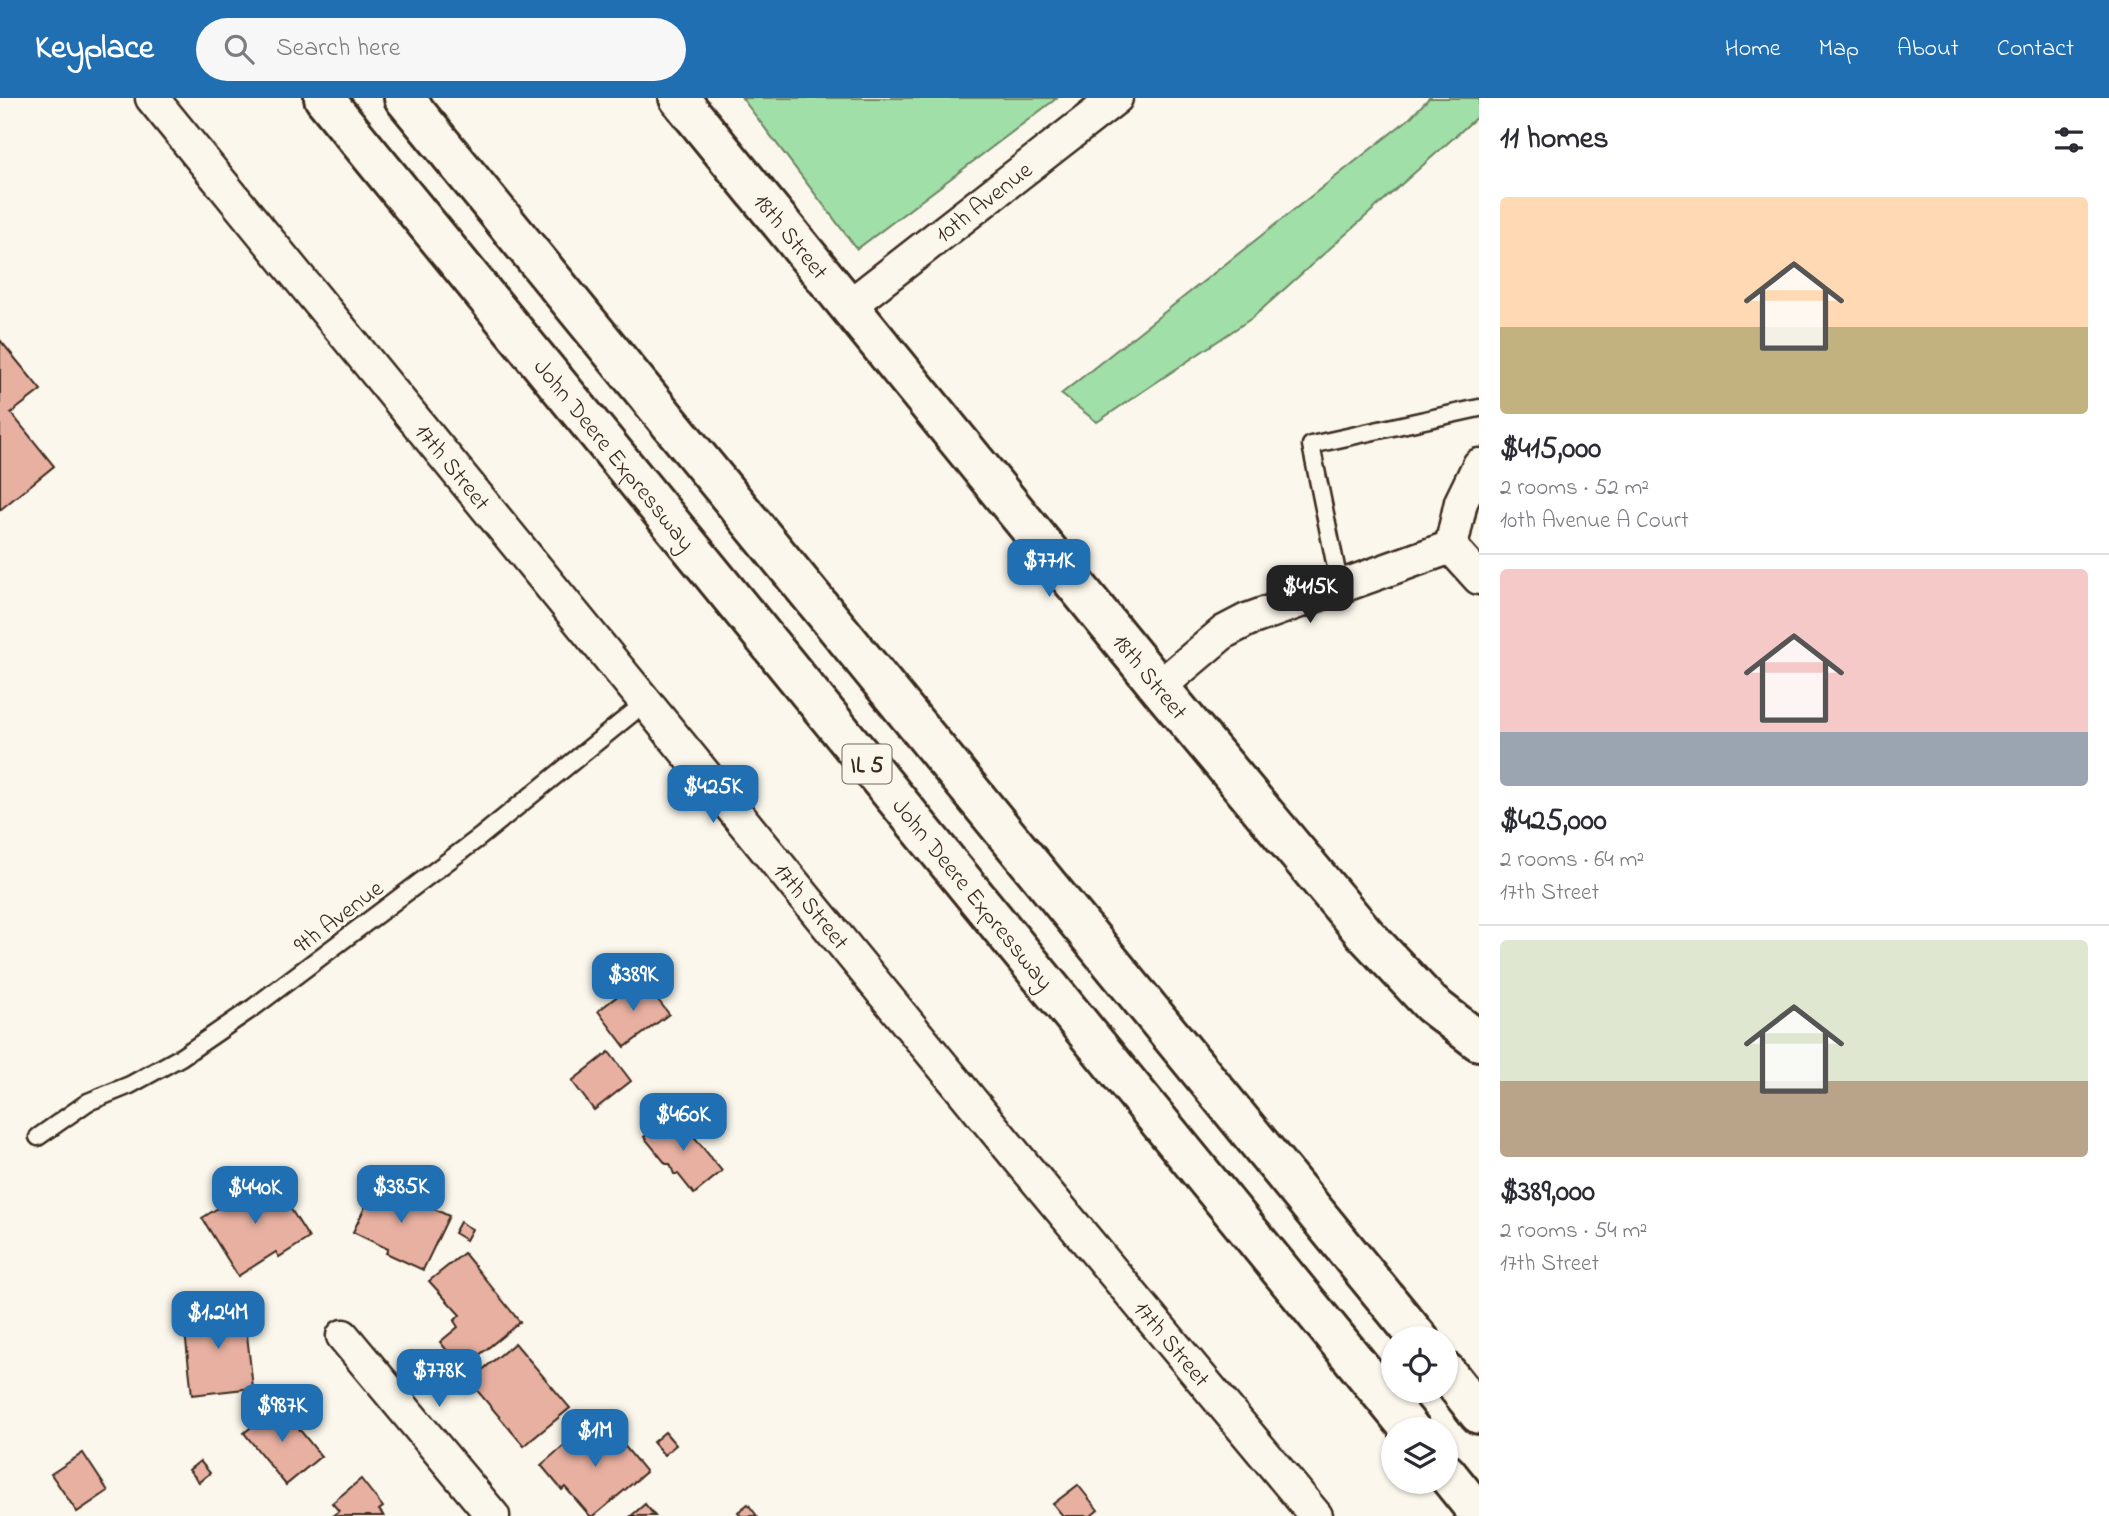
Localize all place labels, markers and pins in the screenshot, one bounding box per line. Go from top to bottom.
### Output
pin: $771K [1000,540,1098,599]
pin: $415K [1261,566,1359,625]
pin: $425K [664,766,762,825]
pin: $389K [584,954,682,1013]
pin: $460K [634,1094,732,1153]
pin: $440K [206,1166,304,1226]
pin: $385K [352,1166,450,1225]
pin: $1.24M [161,1292,275,1351]
pin: $778K [390,1350,488,1409]
pin: $987K [233,1384,331,1444]
pin: $1M [561,1410,629,1469]

